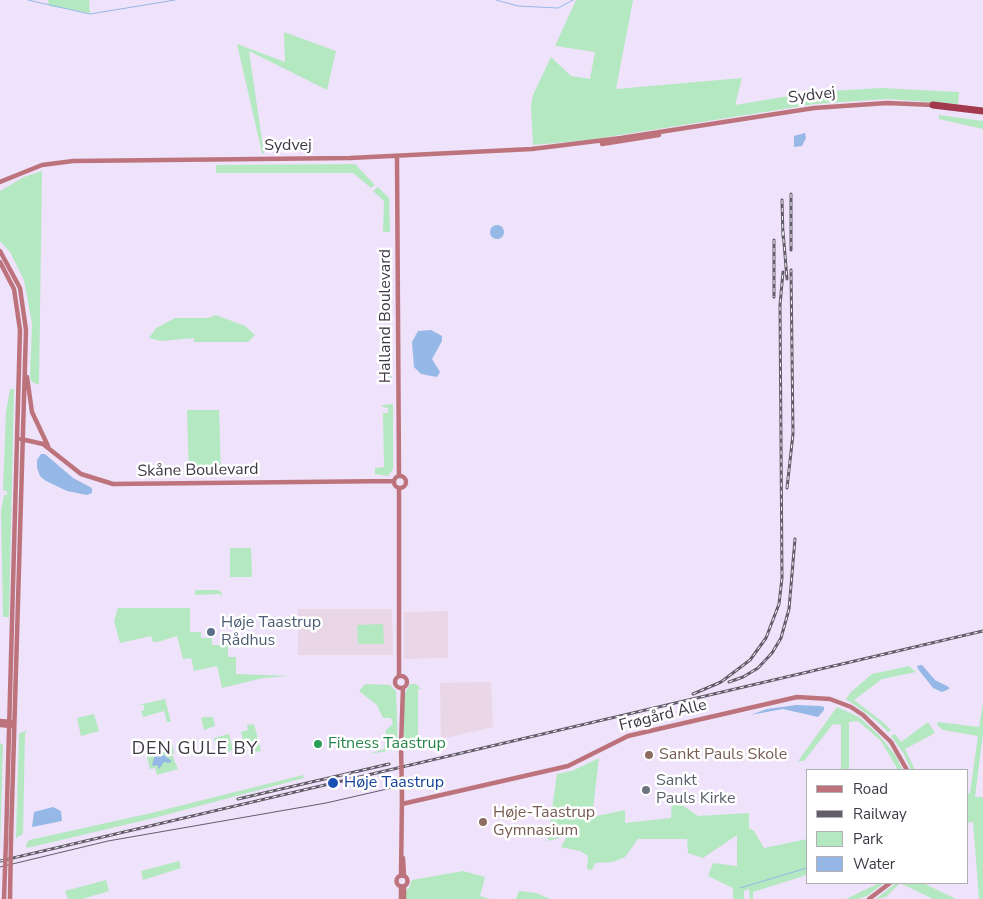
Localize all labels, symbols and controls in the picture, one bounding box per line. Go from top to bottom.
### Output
street label: Sydvej [787,84,837,108]
street label: Sydvej [264,136,312,156]
street label: Halland Boulevard [376,249,396,383]
street label: Skåne Boulevard [137,460,259,482]
place label: Høje Taastrup Rådhus [221,613,321,651]
marker: Høje Taastrup Rådhus [205,626,217,638]
street label: Frøgård Alle [617,696,709,736]
place label: Fitness Taastrup [328,734,446,754]
marker: Fitness Taastrup [312,738,324,750]
district label: DEN GULE BY [130,739,260,761]
place label: Sankt Pauls Skole [659,745,787,765]
marker: Sankt Pauls Skole [643,749,655,761]
legend [806,769,968,884]
place label: Sankt Pauls Kirke [656,771,735,809]
place label: Høje Taastrup [344,773,444,793]
marker: Høje Taastrup [326,776,340,790]
text: Road [853,779,888,799]
marker: Sankt Pauls Kirke [640,784,652,796]
place label: Høje-Taastrup Gymnasium [493,803,595,841]
text: Railway [853,804,907,824]
marker: Høje-Taastrup Gymnasium [477,816,489,828]
text: Park [853,829,883,849]
text: Water [853,854,895,874]

